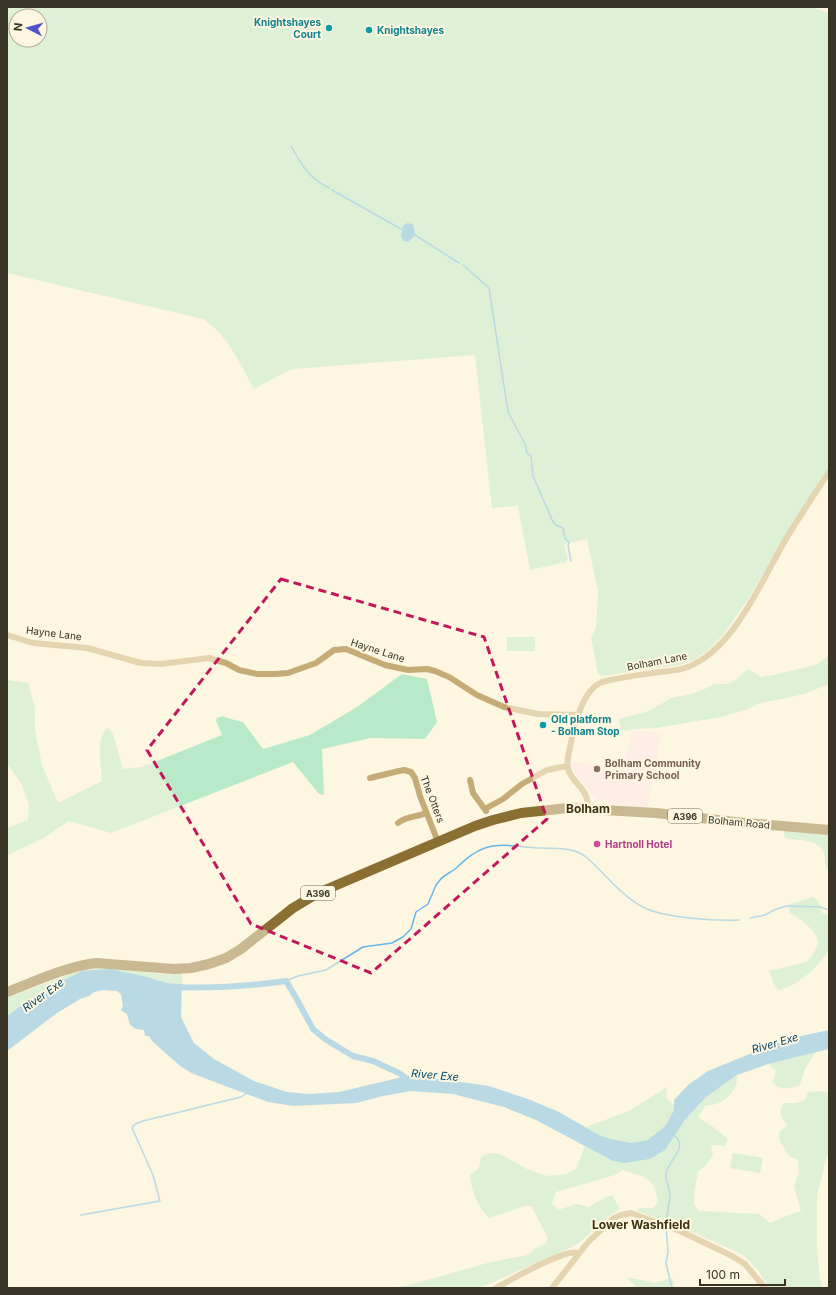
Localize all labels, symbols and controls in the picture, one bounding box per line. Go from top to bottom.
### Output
north arrow [8,8,48,48]
place label: Knightshayes Court [254,16,321,40]
text: N [11,22,25,32]
marker: Knightshayes Court [324,23,334,33]
place label: Knightshayes [377,24,445,37]
marker: Knightshayes [364,25,374,35]
street label: Hayne Lane [25,624,83,642]
street label: Hayne Lane [349,636,407,664]
street label: Bolham Lane [626,649,688,673]
place label: Old platform - Bolham Stop [551,713,620,737]
marker: Old platform - Bolham Stop [538,720,548,730]
place label: Bolham Community Primary School [605,757,701,782]
marker: Bolham Community Primary School [592,764,602,774]
street label: The Otters [418,774,448,824]
district label: Bolham [566,801,610,816]
road number: A396 [668,809,702,823]
street label: Bolham Road [708,813,770,831]
place label: Hartnoll Hotel [605,838,672,850]
marker: Hartnoll Hotel [592,839,602,849]
road number: A396 [301,886,335,900]
water label: River Exe [19,975,67,1015]
water label: River Exe [750,1030,800,1056]
water label: River Exe [410,1066,460,1084]
district label: Lower Washfield [592,1217,690,1232]
scale bar [700,1261,785,1287]
text: 100 m [706,1267,740,1282]

